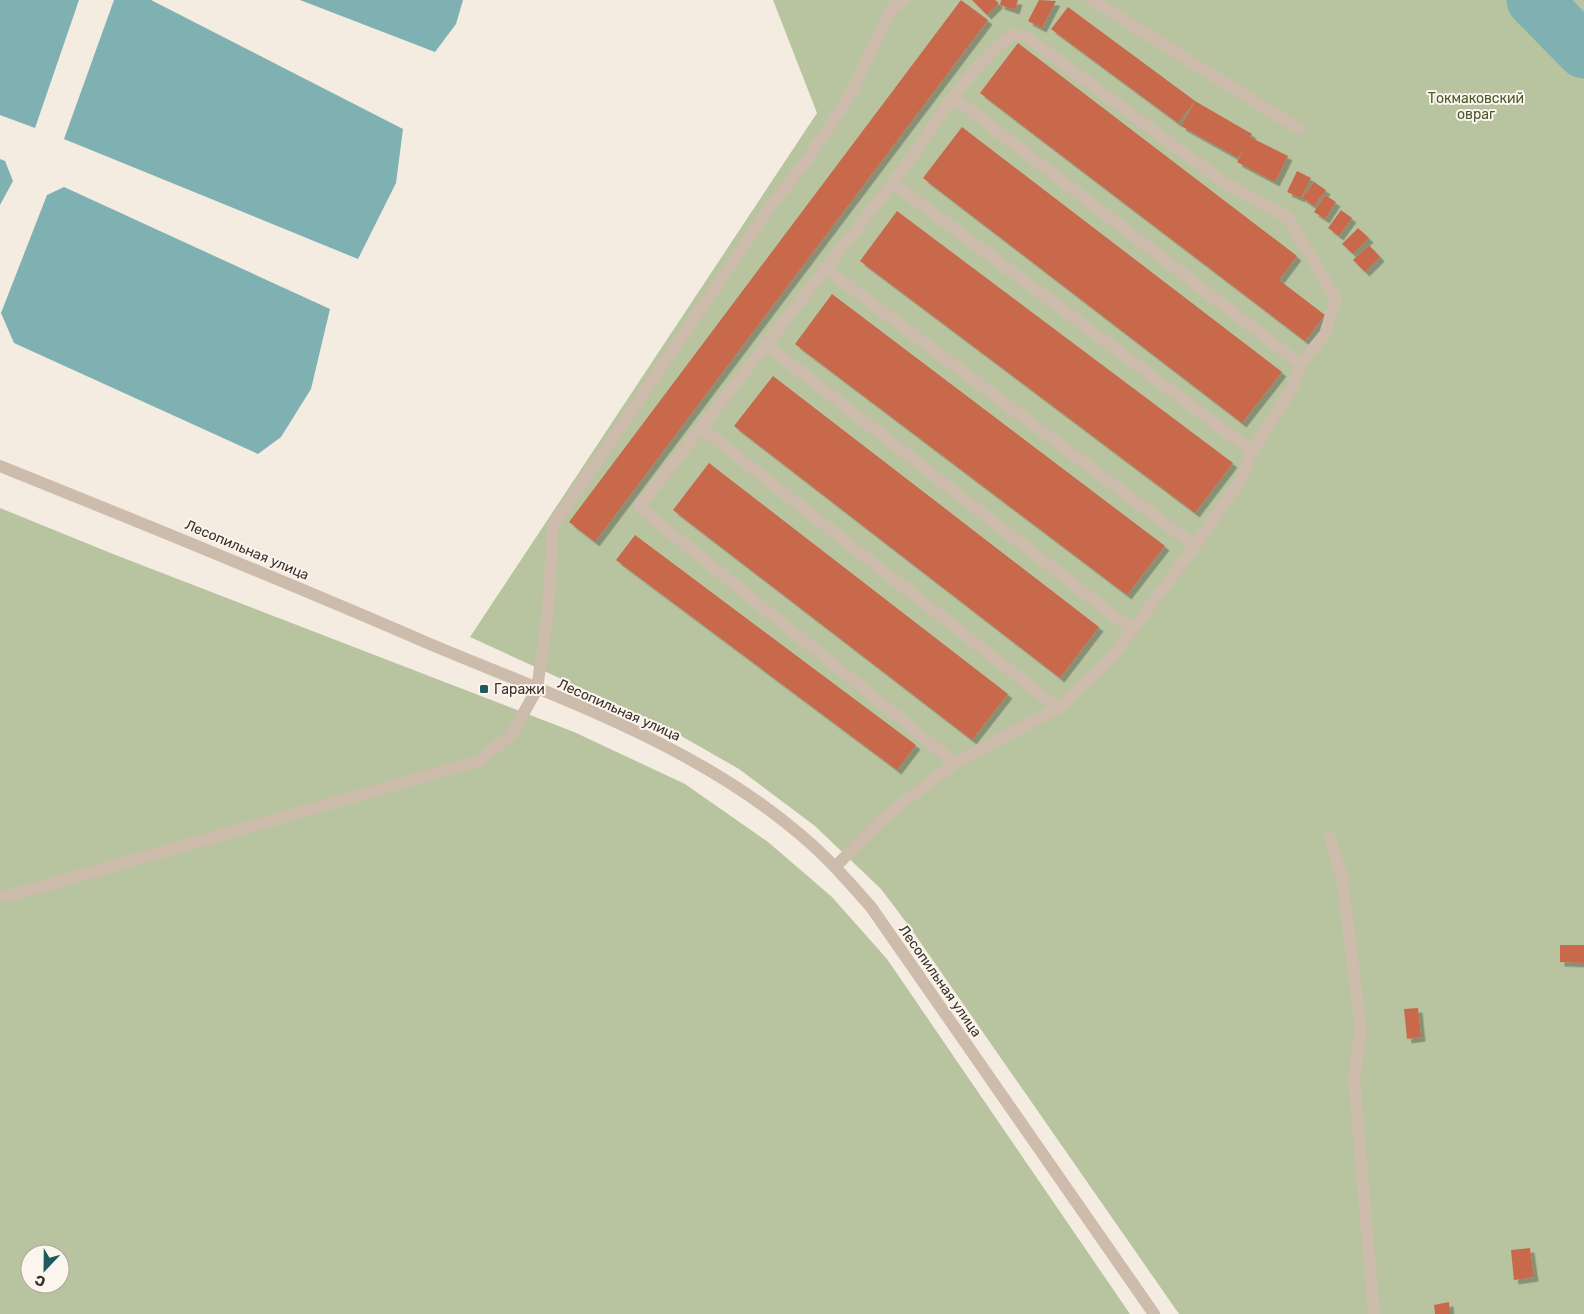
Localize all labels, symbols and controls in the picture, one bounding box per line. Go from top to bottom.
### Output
park label: Токмаковский овраг [1428,90,1524,123]
street label: Лесопильная улица [182,516,312,584]
street label: Лесопильная улица [555,675,683,745]
place label: Гаражи [494,681,545,698]
marker: Гаражи [478,683,490,695]
street label: Лесопильная улица [895,922,985,1040]
north arrow [20,1244,70,1294]
text: С [32,1271,48,1290]

